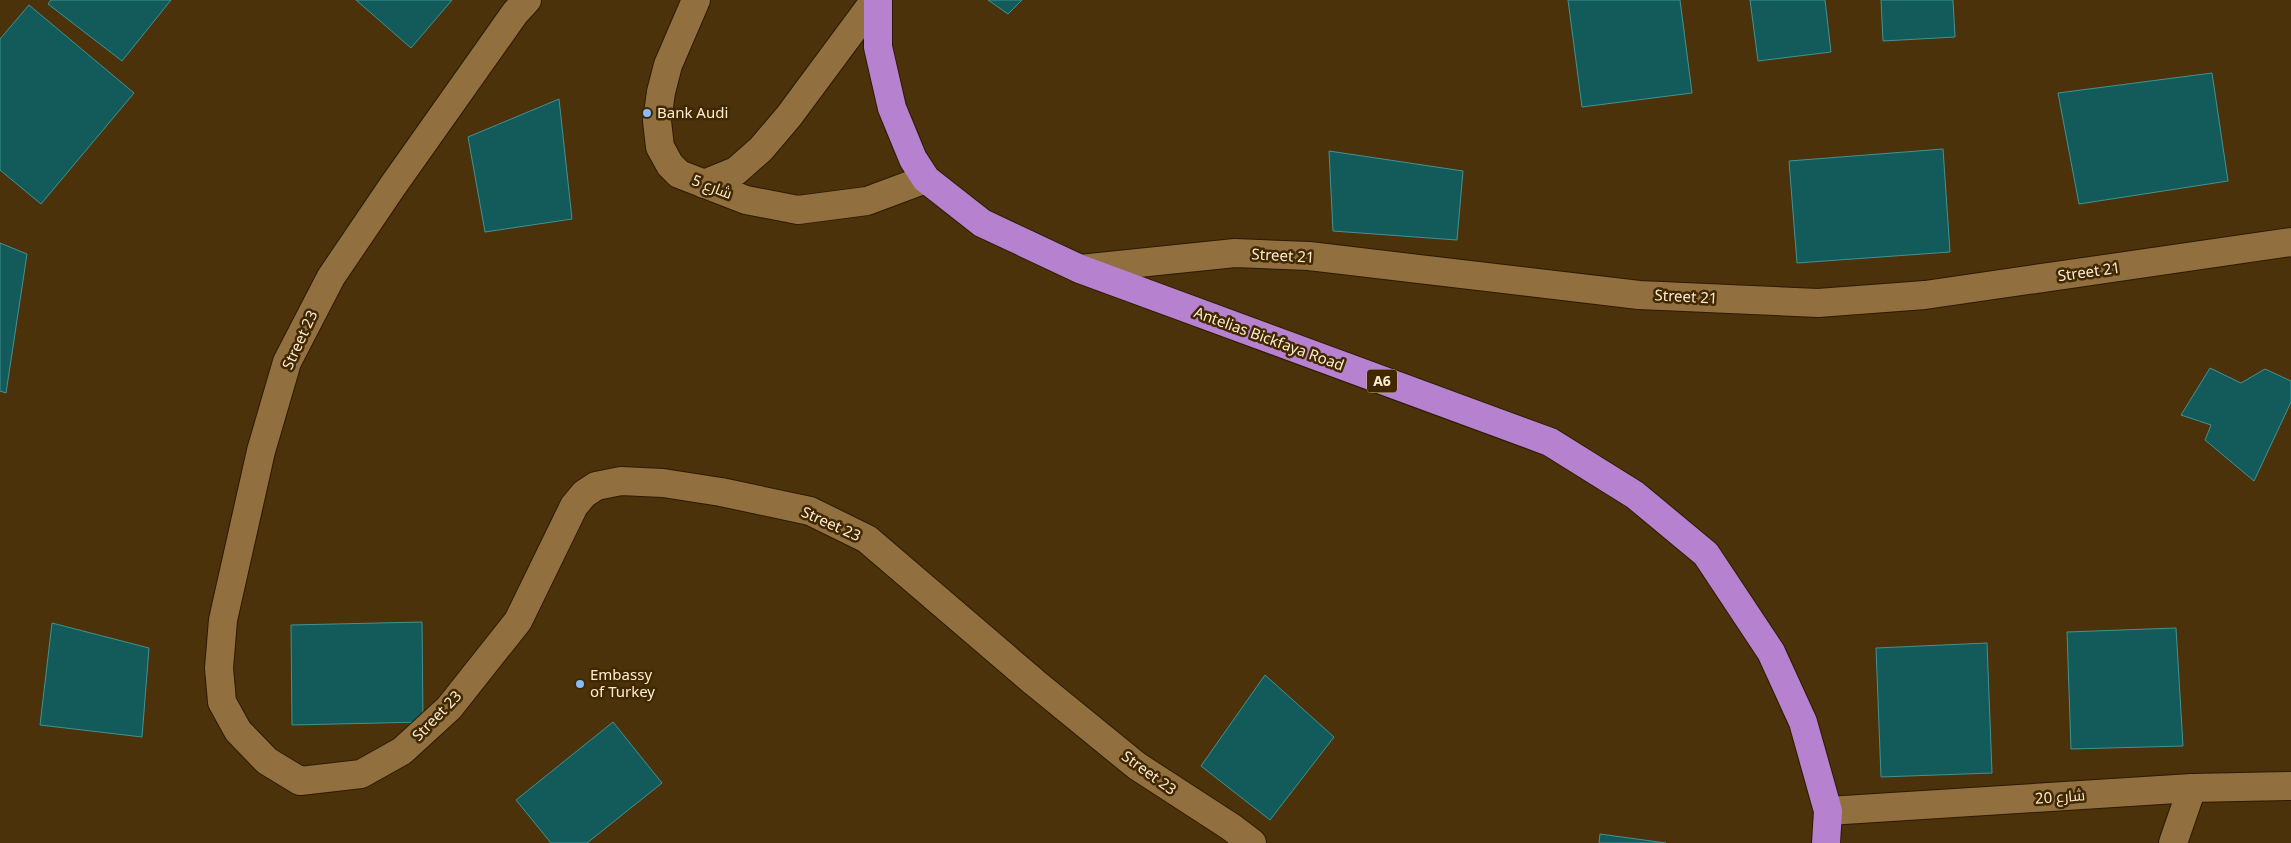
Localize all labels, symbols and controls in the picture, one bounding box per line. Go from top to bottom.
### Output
place label: Bank Audi [657,102,728,122]
marker: Bank Audi [641,107,653,119]
street label: شارع 5 [689,169,735,205]
street label: Street 21 [1251,243,1315,267]
street label: Street 21 [2056,257,2121,285]
street label: Street 21 [1654,284,1718,308]
street label: Antelias Bickfaya Road [1192,302,1347,375]
street label: Street 23 [277,307,321,372]
road number: A6 [1367,370,1397,392]
street label: Street 23 [799,501,864,545]
place label: Embassy of Turkey [590,664,655,701]
marker: Embassy of Turkey [574,678,586,690]
street label: Street 23 [407,686,465,745]
street label: Street 23 [1118,746,1181,799]
street label: شارع 20 [2034,784,2086,810]

